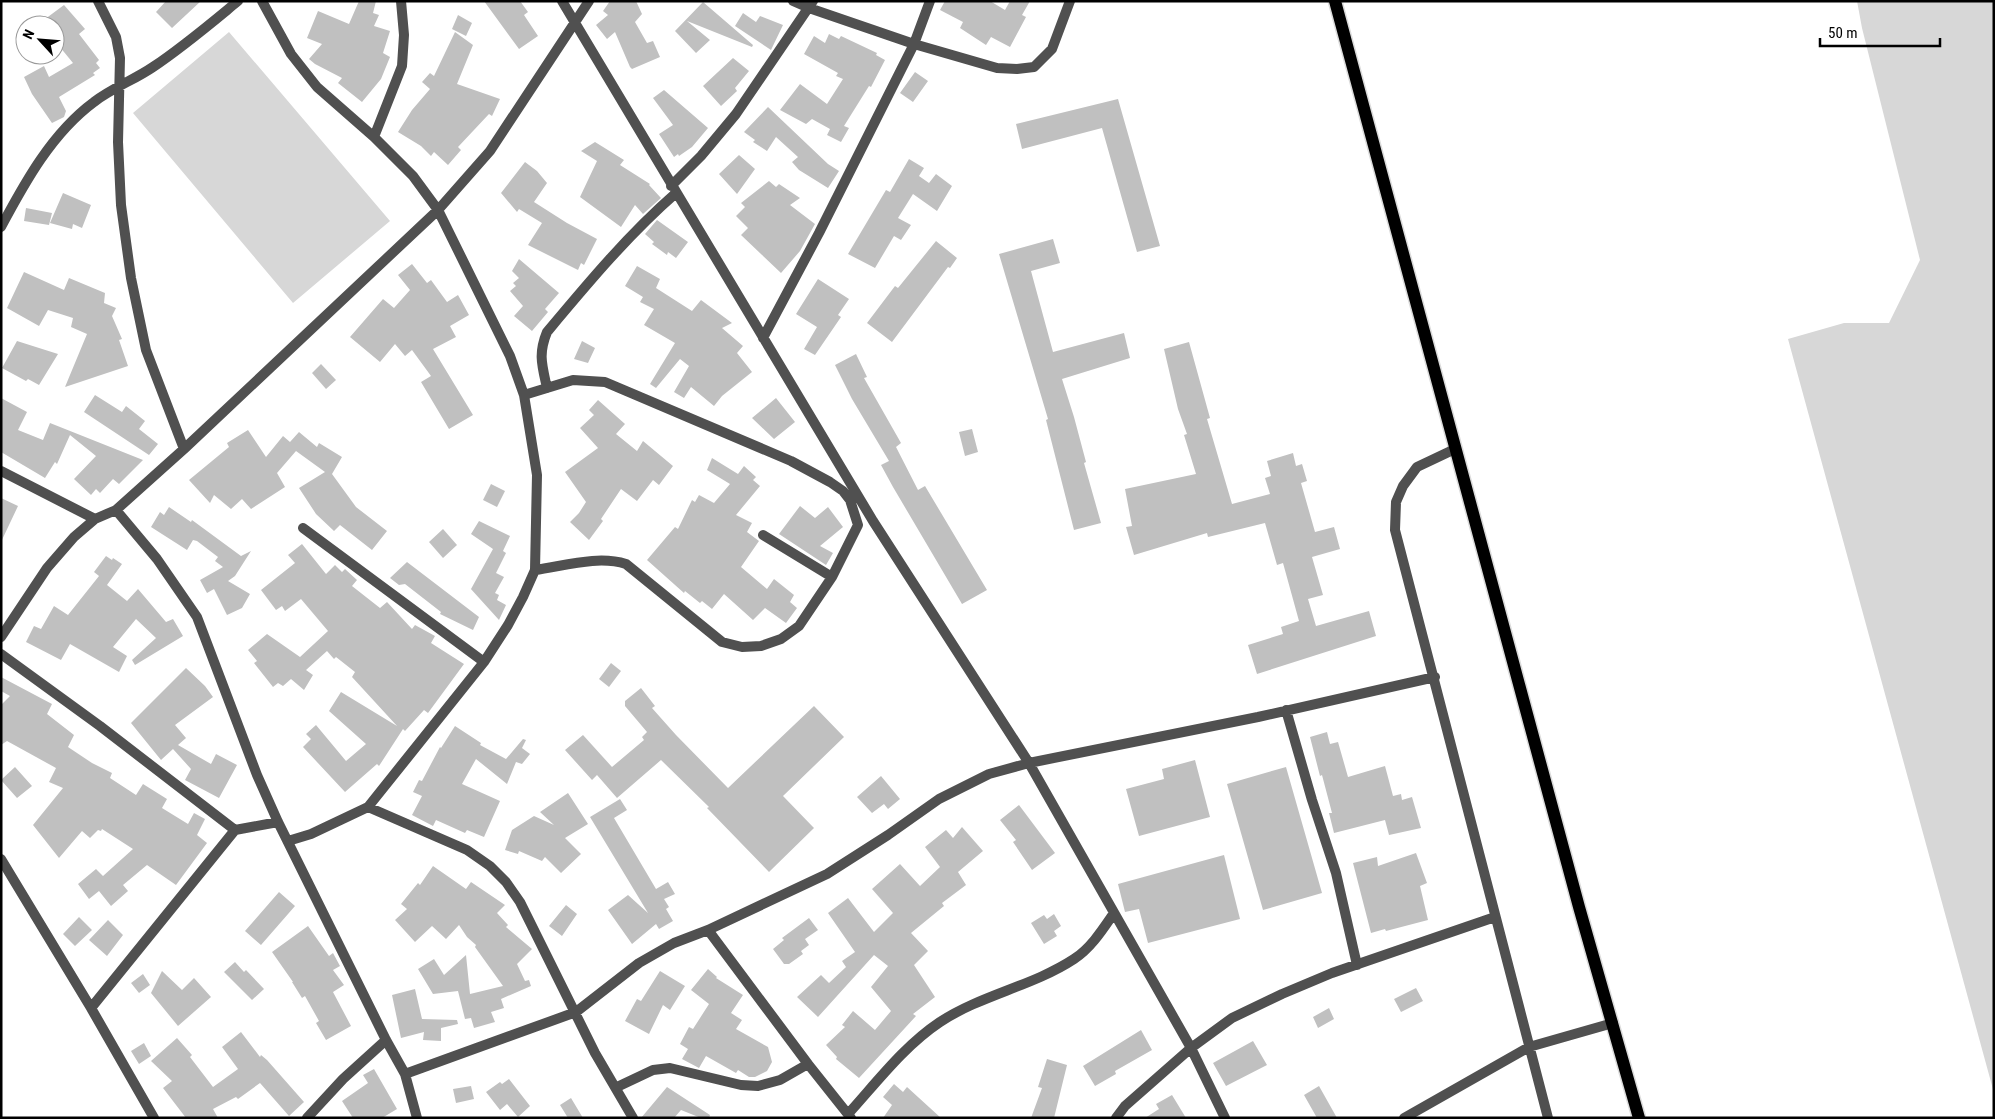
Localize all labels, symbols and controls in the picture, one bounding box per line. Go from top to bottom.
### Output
north arrow [15,15,65,65]
scale bar [1820,15,1940,47]
text: 50 m [1828,24,1858,42]
text: N [19,27,37,42]

